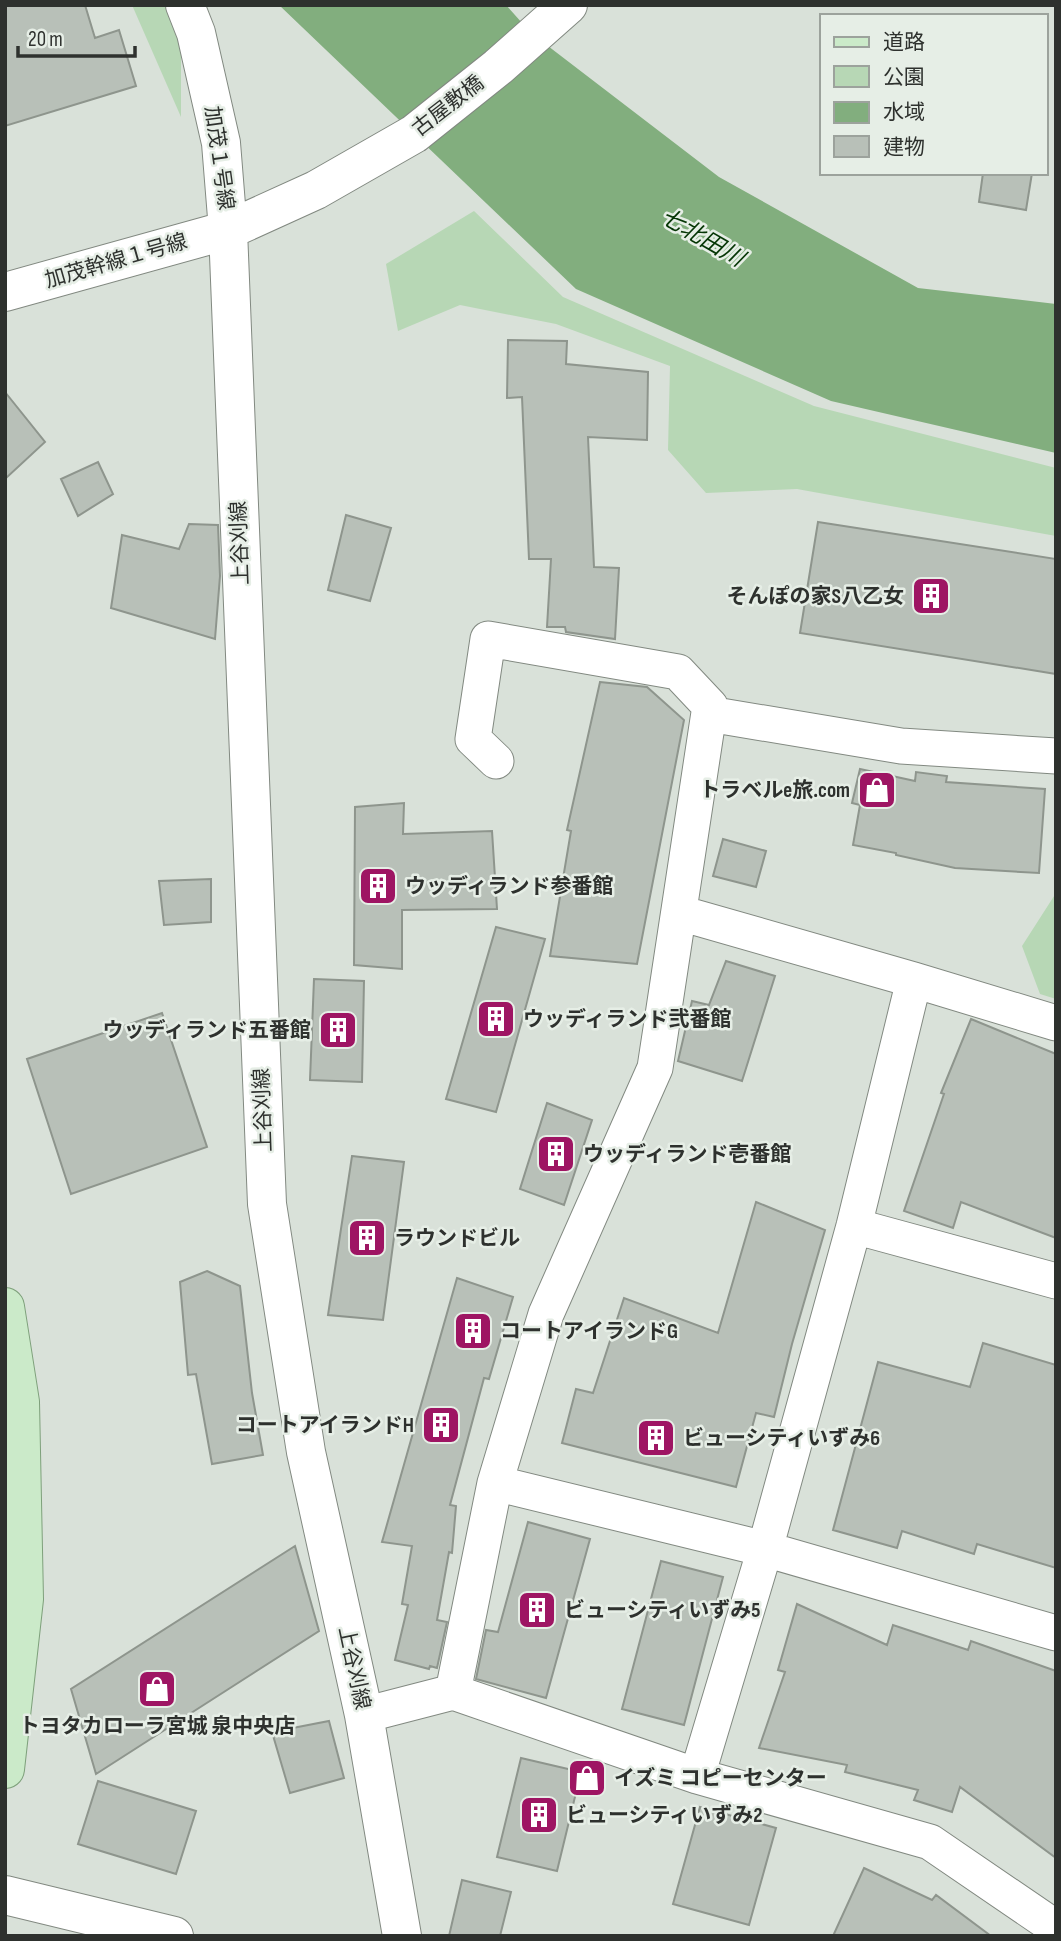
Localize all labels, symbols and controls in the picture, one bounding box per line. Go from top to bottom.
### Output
scale bar [18,14,135,58]
legend [820,14,1047,175]
text: 20 m [28,27,63,52]
text: 道路 [883,30,925,55]
text: 公園 [883,65,925,90]
street label: 古屋敷橋 [407,70,489,142]
text: 水域 [883,100,925,125]
street label: 加茂１号線 [199,104,239,212]
text: 建物 [883,135,925,160]
water label: 七北田川 [655,203,751,275]
street label: 加茂幹線１号線 [42,229,190,293]
street label: 上谷刈線 [226,501,254,585]
building icon: そんぽの家S八乙女 [910,575,952,617]
place label: そんぽの家S八乙女 [727,584,904,609]
shop icon: トラベルe旅.com [856,769,898,811]
place label: トラベルe旅.com [699,778,850,803]
building icon: ウッディランド参番館 [357,865,399,907]
place label: ウッディランド参番館 [405,874,614,899]
building icon: ウッディランド弐番館 [475,998,517,1040]
place label: ウッディランド弐番館 [523,1007,732,1032]
building icon: ウッディランド五番館 [317,1009,359,1051]
place label: ウッディランド五番館 [102,1018,311,1043]
street label: 上谷刈線 [249,1068,277,1152]
building icon: ウッディランド壱番館 [535,1133,577,1175]
place label: ウッディランド壱番館 [583,1142,792,1167]
building icon: ラウンドビル [346,1217,388,1259]
place label: ラウンドビル [394,1226,520,1251]
building icon: コートアイランドG [452,1310,494,1352]
place label: コートアイランドG [500,1319,678,1344]
building icon: コートアイランドH [420,1404,462,1446]
place label: コートアイランドH [236,1413,414,1438]
building icon: ビューシティいずみ6 [635,1417,677,1459]
place label: ビューシティいずみ6 [683,1426,880,1451]
building icon: ビューシティいずみ5 [516,1589,558,1631]
place label: ビューシティいずみ5 [564,1598,761,1623]
street label: 上谷刈線 [333,1624,375,1712]
shop icon: トヨタカローラ宮城 泉中央店 [136,1668,178,1710]
place label: トヨタカローラ宮城 泉中央店 [19,1714,295,1739]
shop icon: イズミ コピーセンター [566,1757,608,1799]
place label: イズミ コピーセンター [614,1766,827,1791]
building icon: ビューシティいずみ2 [518,1794,560,1836]
place label: ビューシティいずみ2 [566,1803,763,1828]

